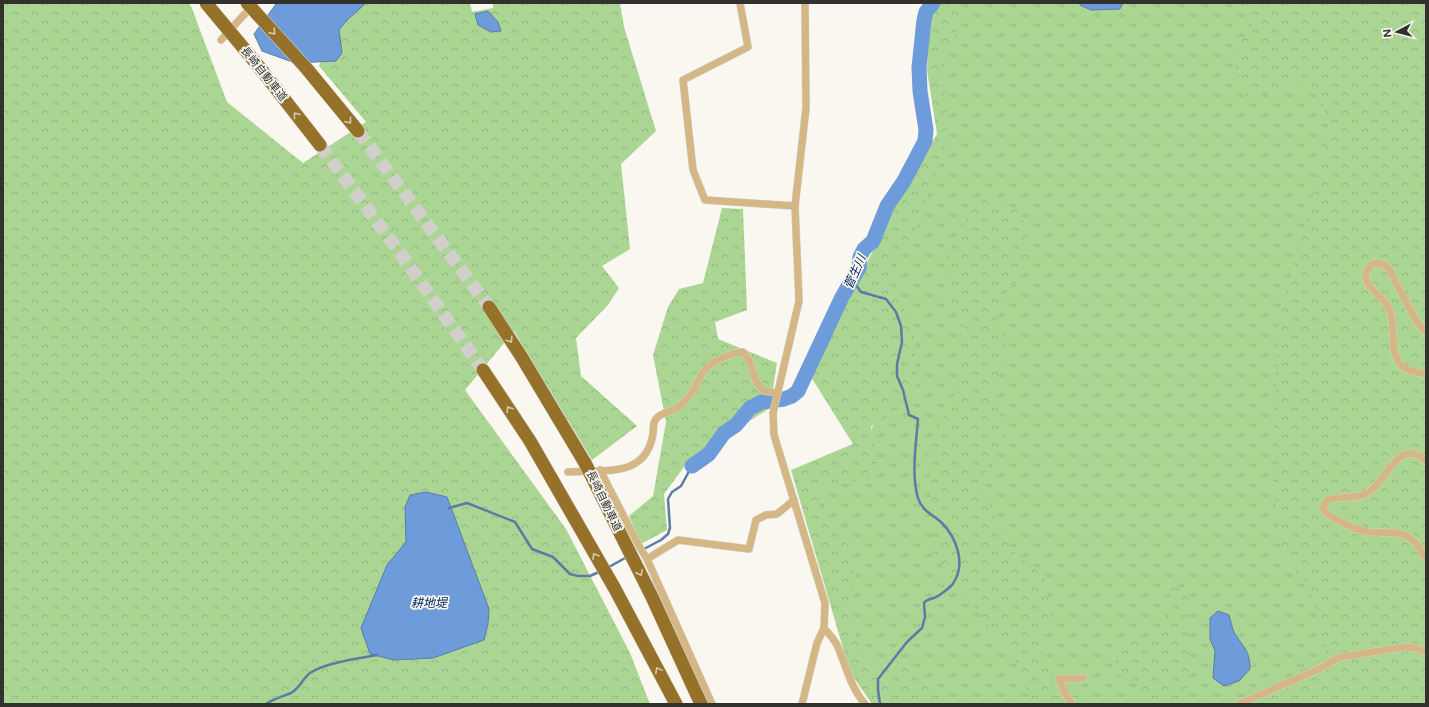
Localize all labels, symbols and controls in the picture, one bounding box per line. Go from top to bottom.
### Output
north arrow [1377,12,1417,52]
one-way arrow [269,27,276,35]
text: N [1381,28,1395,38]
street label: 長崎自動車道 [238,44,290,104]
one-way arrow [294,112,301,119]
one-way arrow [344,116,351,123]
water label: 菅生川 [841,251,870,291]
one-way arrow [505,335,512,342]
one-way arrow [506,406,513,413]
street label: 長崎自動車道 [584,468,624,534]
one-way arrow [593,553,600,560]
one-way arrow [635,569,643,577]
water label: 耕地堤 [411,596,449,610]
one-way arrow [655,666,662,674]

